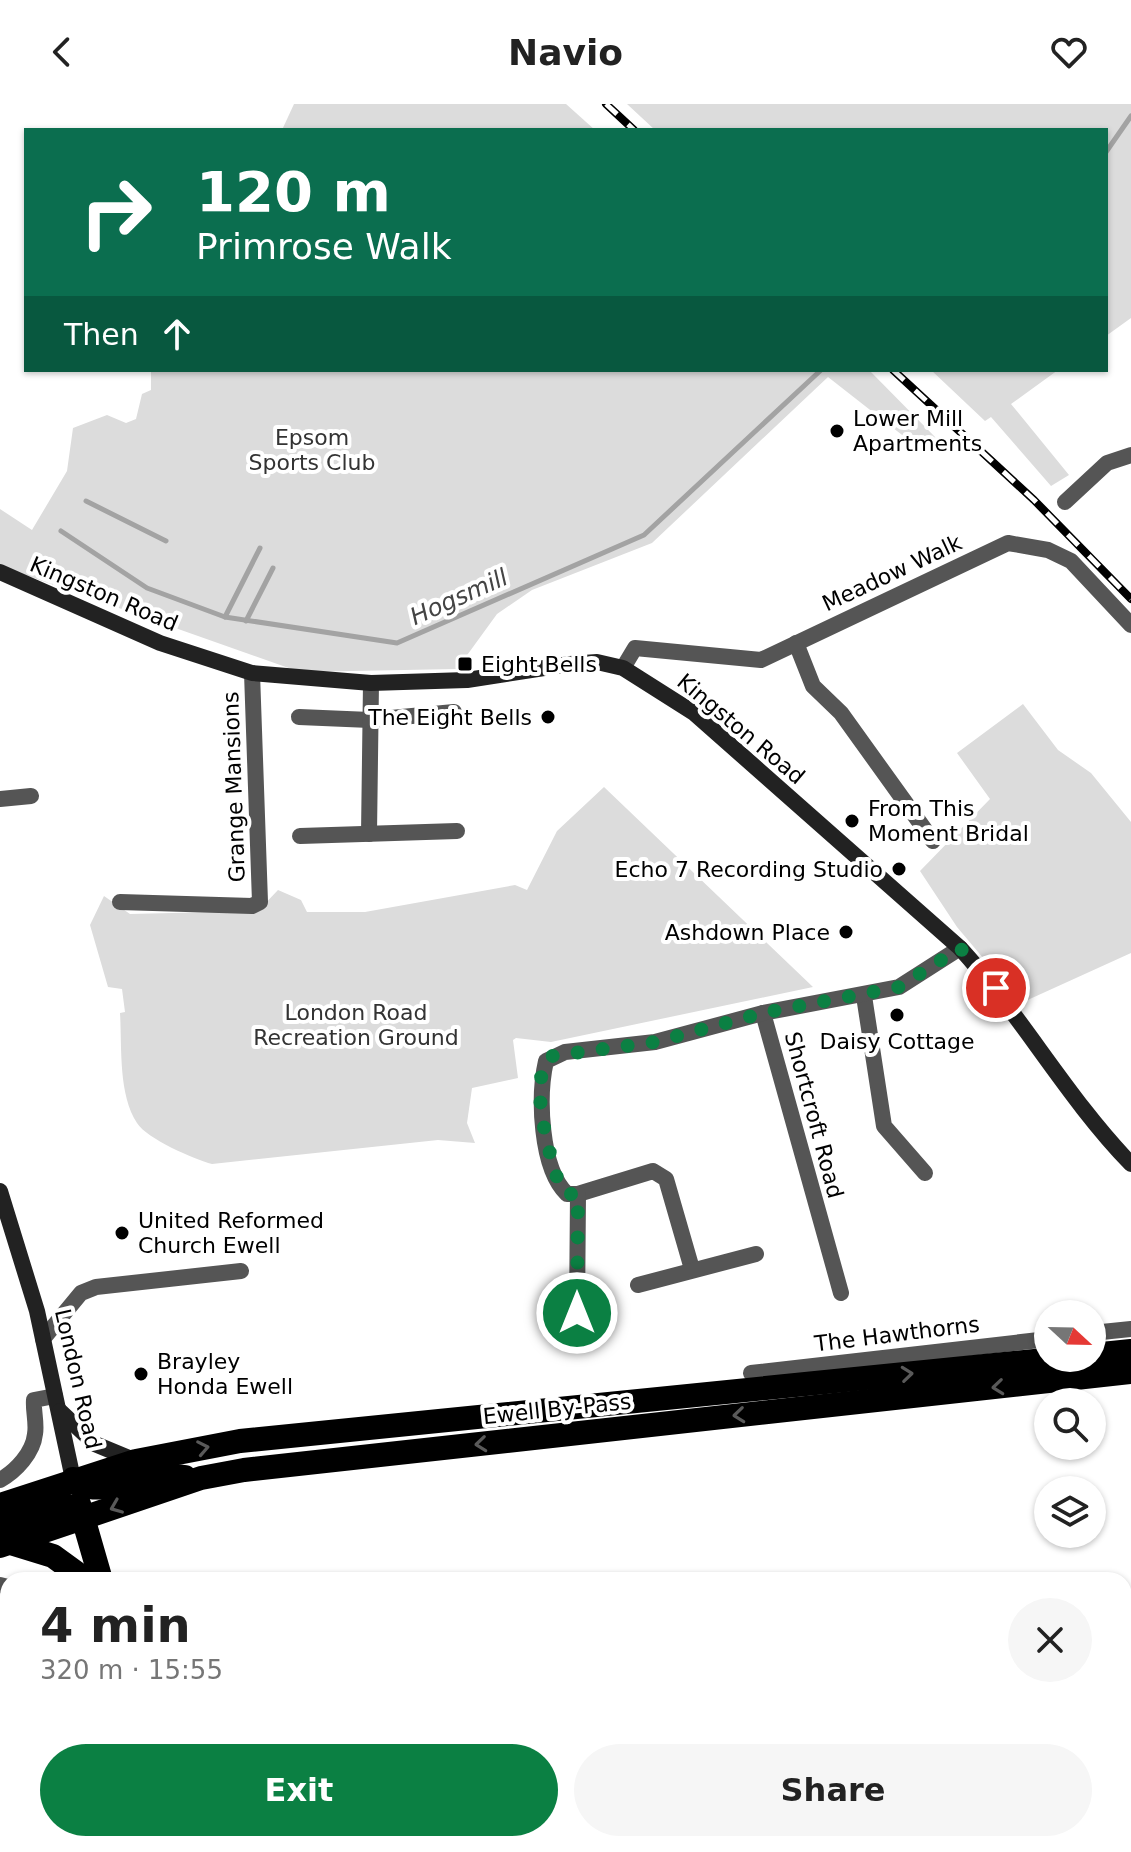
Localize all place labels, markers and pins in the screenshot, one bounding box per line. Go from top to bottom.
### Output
place label: Lower Mill Apartments [853,406,982,456]
marker: Lower Mill Apartments [828,422,846,440]
place label: Eight Bells [481,652,597,677]
marker: Eight Bells [456,655,474,673]
place label: The Eight Bells [367,705,532,730]
marker: The Eight Bells [539,708,557,726]
place label: From This Moment Bridal [868,796,1029,846]
marker: From This Moment Bridal [843,812,861,830]
place label: Echo 7 Recording Studio [615,857,883,882]
marker: Echo 7 Recording Studio [890,860,908,878]
place label: Ashdown Place [665,920,830,945]
marker: Ashdown Place [837,923,855,941]
pin [962,954,1030,1022]
marker: Daisy Cottage [888,1006,906,1024]
place label: Daisy Cottage [819,1029,975,1054]
place label: United Reformed Church Ewell [138,1208,324,1258]
marker: United Reformed Church Ewell [113,1224,131,1242]
place label: Brayley Honda Ewell [157,1349,293,1399]
marker: Brayley Honda Ewell [132,1365,150,1383]

